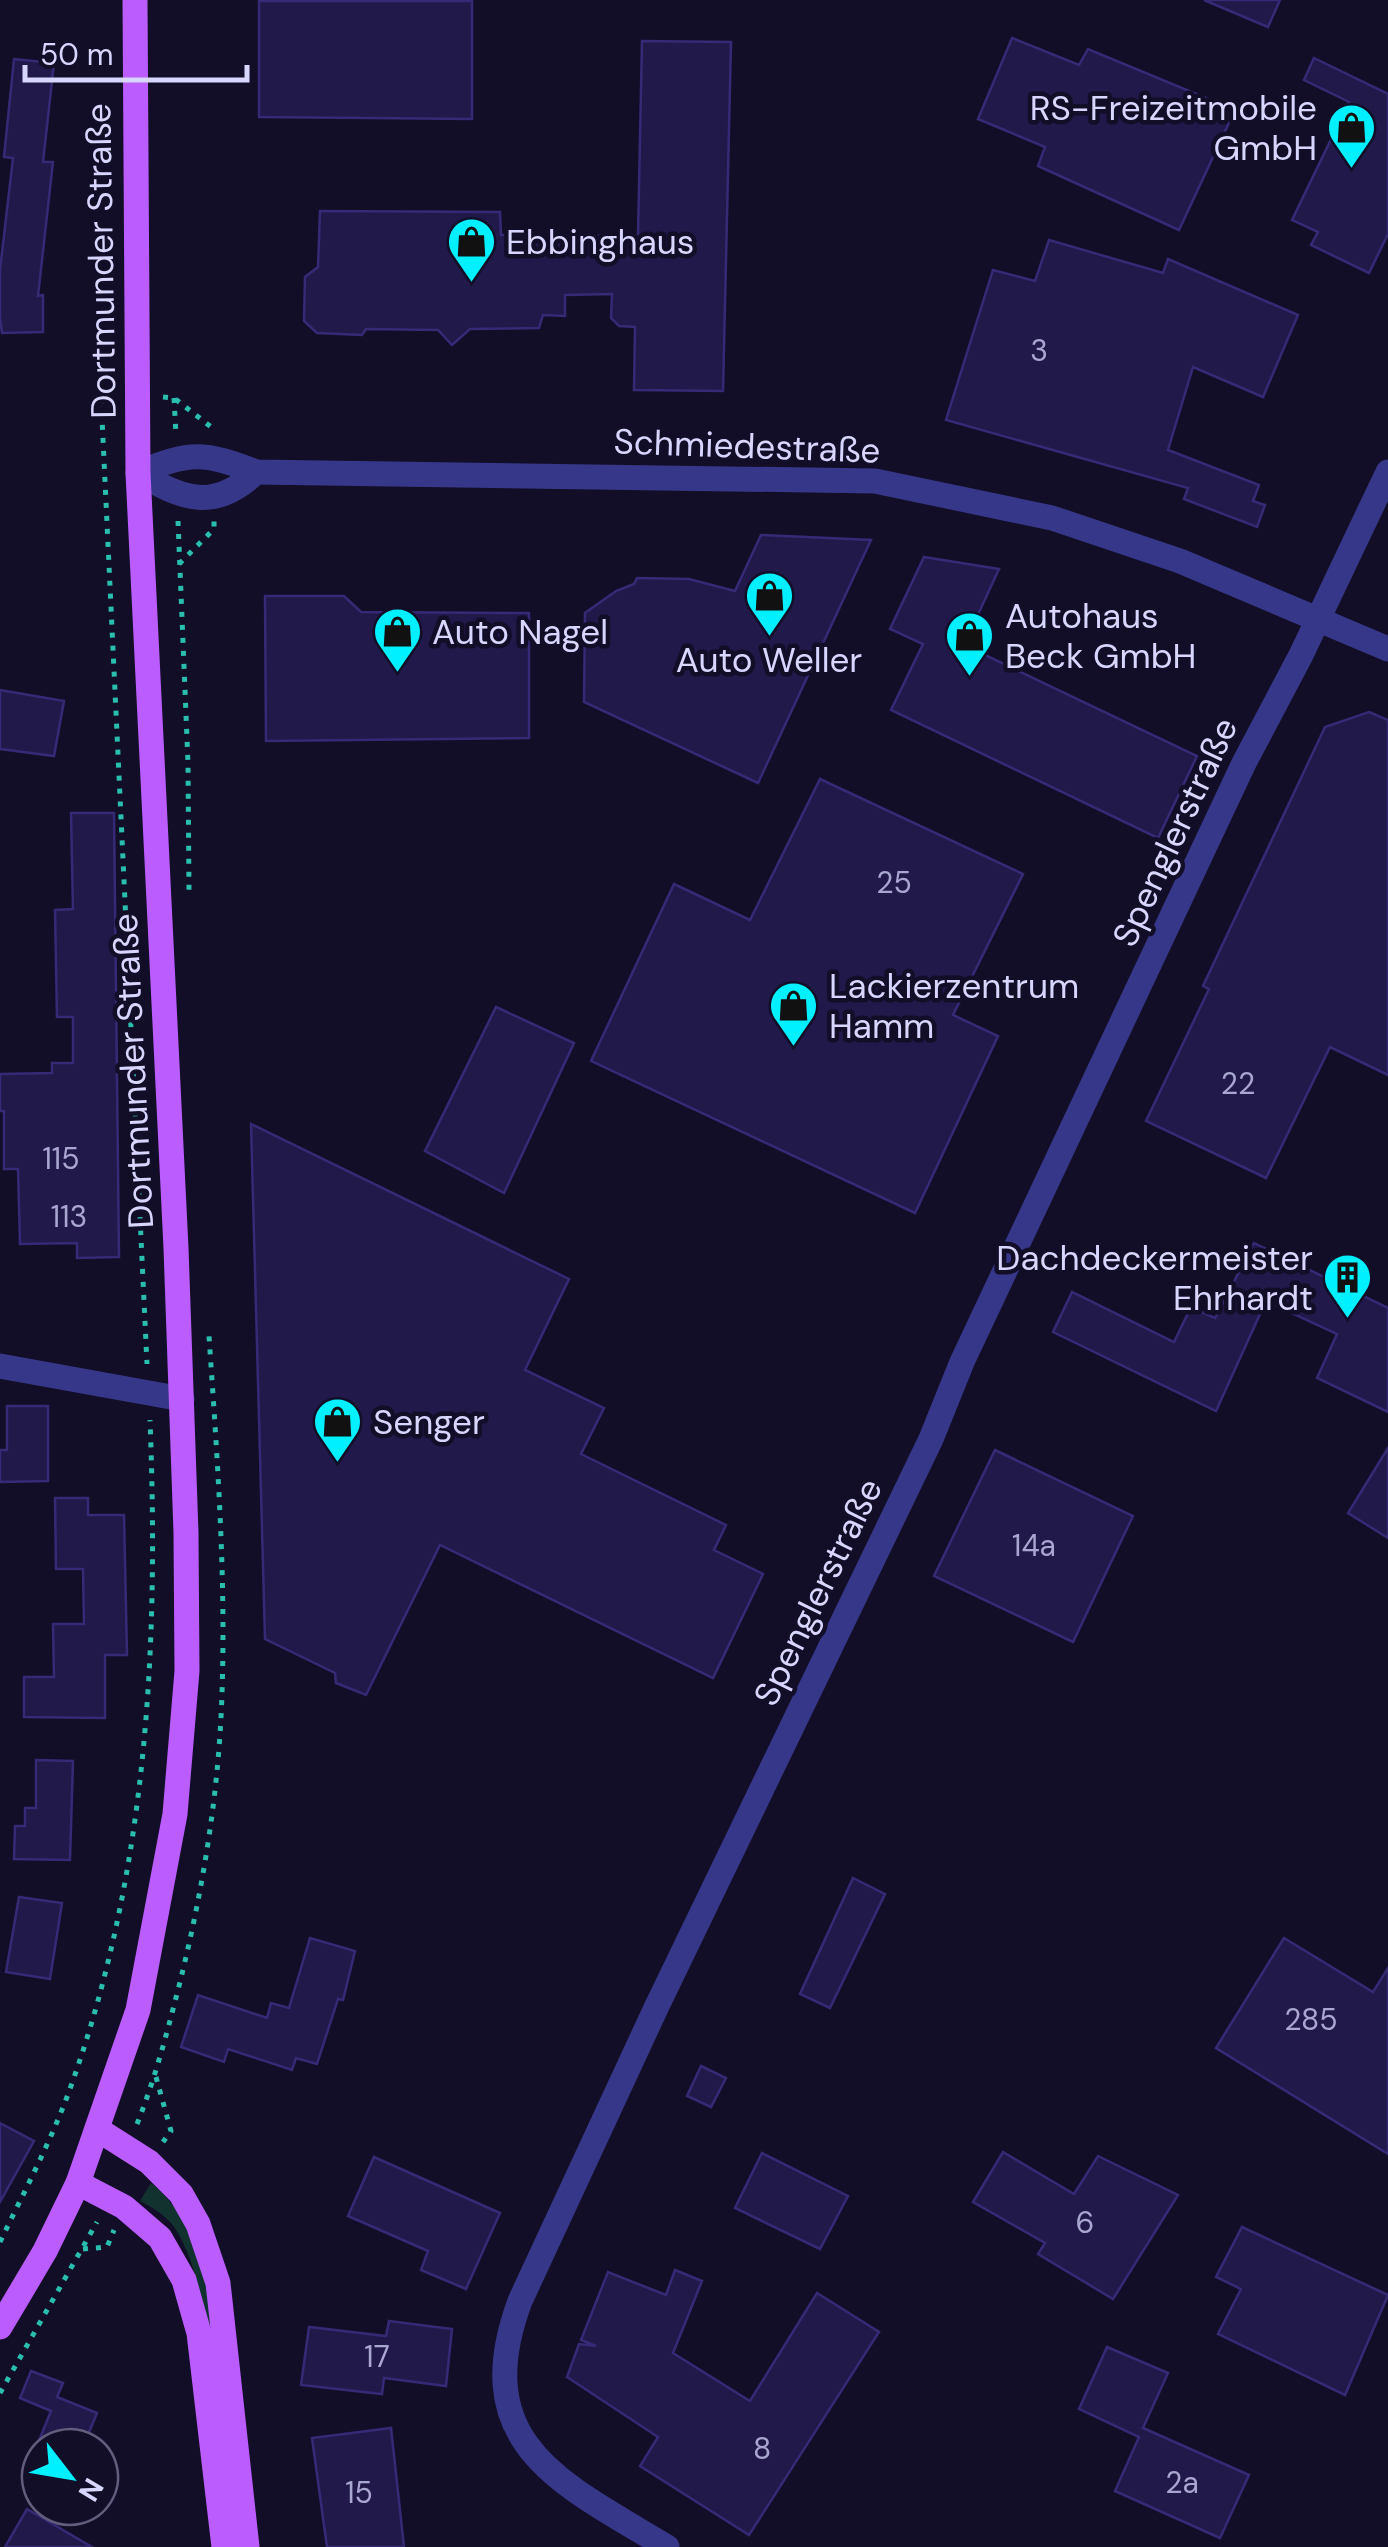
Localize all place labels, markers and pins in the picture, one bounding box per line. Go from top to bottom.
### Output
place label: RS-Freizeitmobile GmbH [1030,85,1317,171]
shop icon: RS-Freizeitmobile GmbH [1326,102,1378,170]
shop icon: Ebbinghaus [445,216,497,284]
place label: Ebbinghaus [506,219,694,265]
shop icon: Auto Weller [743,570,795,638]
place label: Autohaus Beck GmbH [1005,593,1196,679]
shop icon: Auto Nagel [371,606,423,674]
place label: Auto Nagel [432,609,608,655]
shop icon: Autohaus Beck GmbH [944,610,996,678]
place label: Auto Weller [676,637,862,683]
place label: Lackierzentrum Hamm [829,963,1079,1049]
shop icon: Lackierzentrum Hamm [768,980,820,1048]
place label: Dachdeckermeister Ehrhardt [996,1235,1313,1321]
building icon: Dachdeckermeister Ehrhardt [1322,1252,1374,1320]
shop icon: Senger [312,1396,364,1464]
place label: Senger [373,1399,485,1445]

